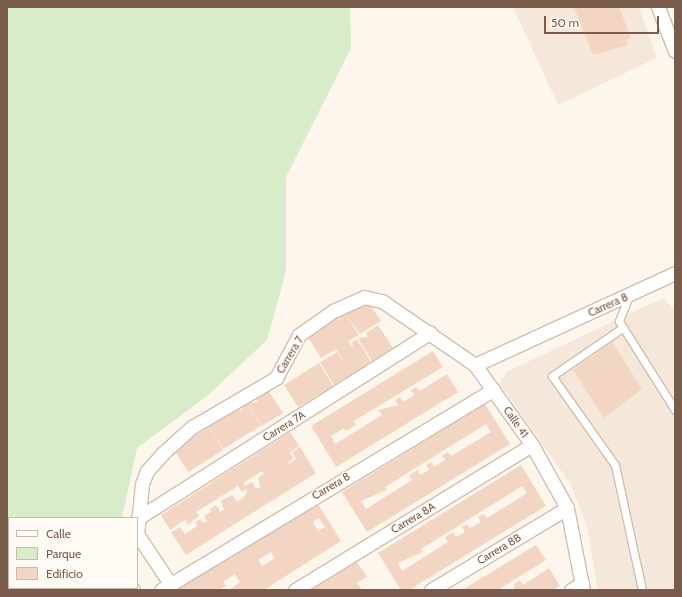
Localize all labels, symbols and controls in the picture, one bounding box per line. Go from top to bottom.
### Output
scale bar [546,8,661,34]
text: 50 m [551,15,579,30]
street label: Carrera 8 [586,290,630,320]
street label: Carrera 7 [274,334,306,376]
street label: Calle 41 [500,404,532,440]
street label: Carrera 7A [260,408,308,444]
street label: Carrera 8 [309,469,353,503]
street label: Carrera 8A [389,500,437,536]
legend [8,517,138,589]
text: Calle [46,526,71,541]
street label: Carrera 8B [475,531,523,567]
text: Parque [46,546,81,561]
text: Edificio [46,566,83,581]

